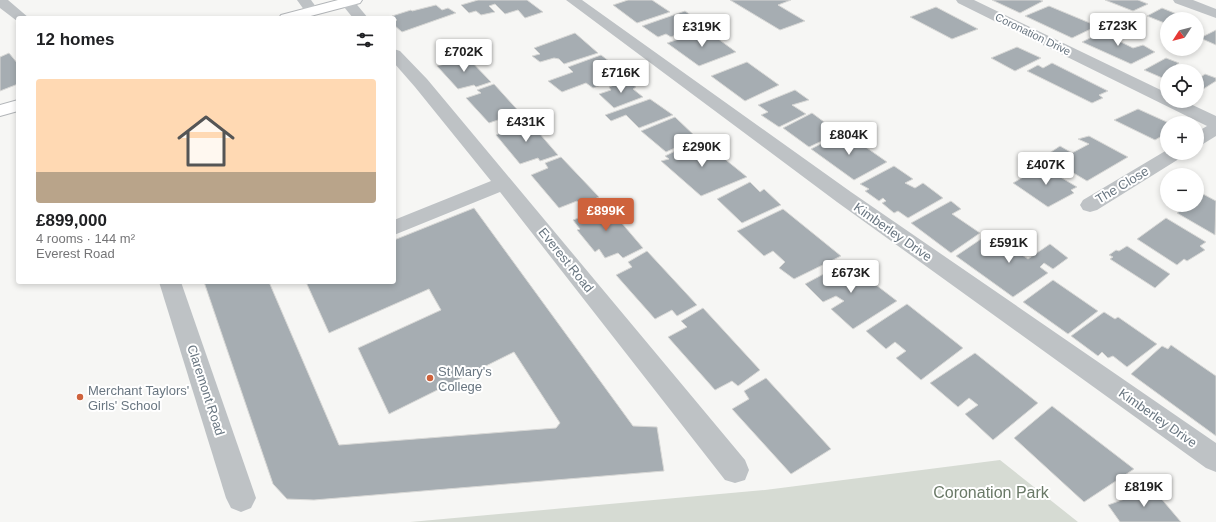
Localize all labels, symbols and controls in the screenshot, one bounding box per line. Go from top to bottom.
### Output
street label: Coronation Drive [993,11,1073,57]
north arrow [1160,12,1204,56]
map controls [1160,12,1204,212]
pin: £723K [1090,13,1146,47]
pin: £319K [674,14,730,48]
text: £723K [1099,18,1137,33]
text: £319K [683,19,721,34]
icon: filters [354,29,376,51]
text: 12 homes [36,30,114,49]
pin: £702K [436,39,492,73]
text: £702K [445,44,483,59]
pin: £716K [593,60,649,94]
button: locate [1160,64,1204,108]
text: £716K [602,65,640,80]
icon: home [170,105,242,177]
pin: £431K [498,109,554,143]
text: £431K [507,114,545,129]
button: + [1160,116,1204,160]
pin: £804K [821,122,877,156]
text: £804K [830,127,868,142]
pin: £290K [674,134,730,168]
text: £290K [683,139,721,154]
pin: £407K [1018,152,1074,186]
text: £407K [1027,157,1065,172]
street label: The Close [1093,163,1151,207]
button: − [1160,168,1204,212]
pin: £899K [578,198,634,232]
street label: Kimberley Drive [851,200,935,264]
text: £899K [587,203,625,218]
text: £899,000 [36,211,107,230]
street label: Everest Road [535,225,597,295]
pin: £591K [981,230,1037,264]
text: 4 rooms · 144 m² [36,231,135,246]
text: £591K [990,235,1028,250]
text: Everest Road [36,246,115,261]
pin: £673K [823,260,879,294]
text: £673K [832,265,870,280]
street label: Claremont Road [184,343,228,437]
place label: St Mary's College [438,364,492,394]
marker: St Mary's College [425,373,435,383]
place label: Merchant Taylors' Girls' School [88,383,189,413]
street label: Kimberley Drive [1116,386,1200,450]
marker: Merchant Taylors' Girls' School [75,392,85,402]
pin: £819K [1116,474,1172,508]
text: £819K [1125,479,1163,494]
park label: Coronation Park [933,484,1050,501]

